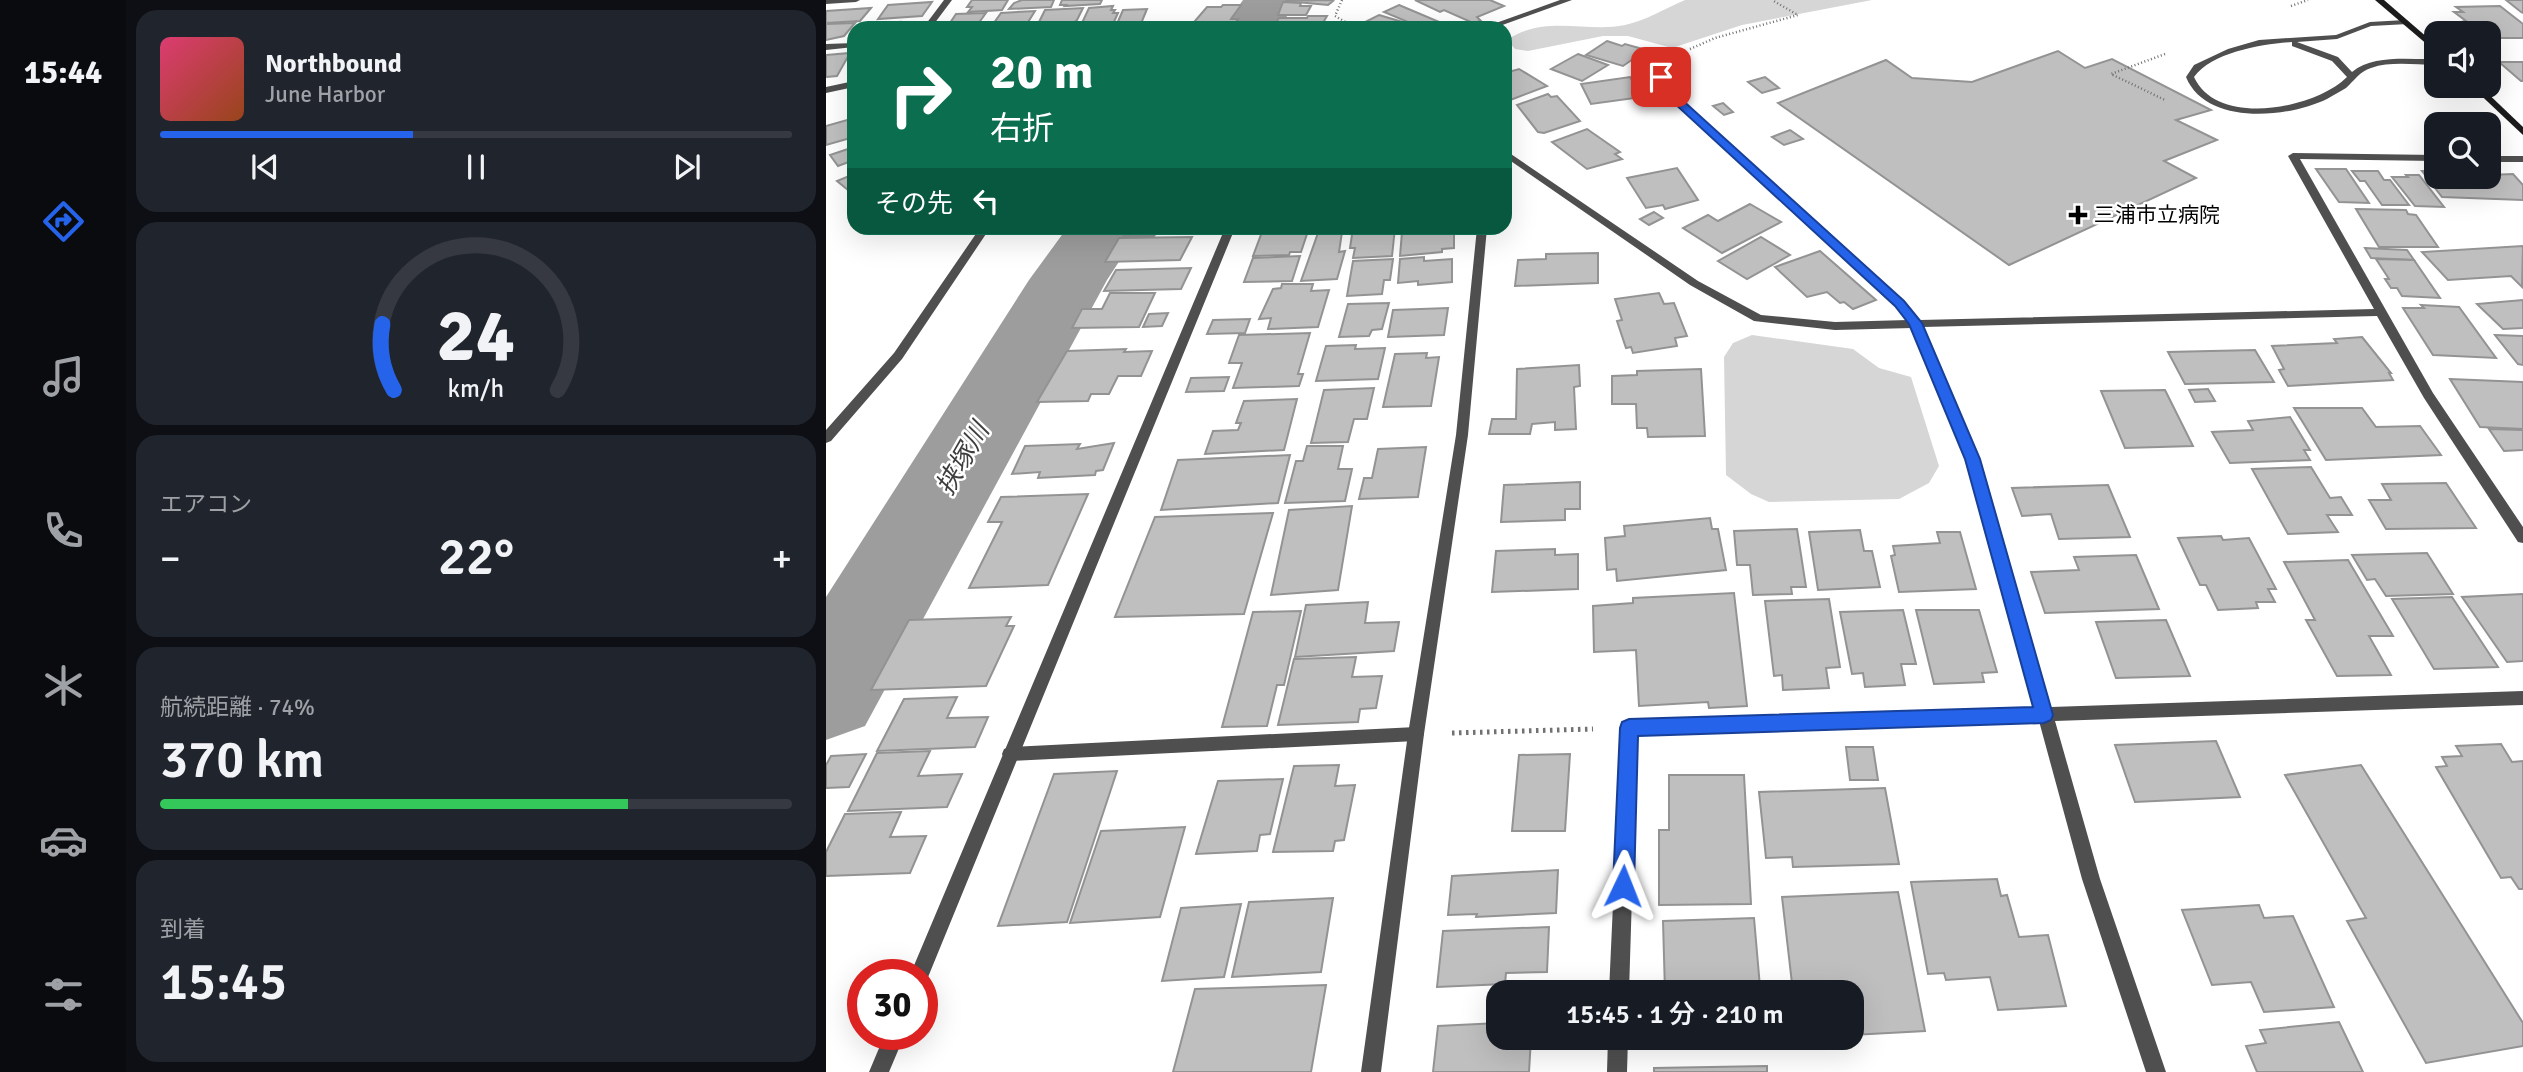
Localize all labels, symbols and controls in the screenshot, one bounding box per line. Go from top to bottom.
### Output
map controls [2424,21,2501,189]
button: sound [2424,21,2501,98]
text: 20 m [990,42,1093,102]
pin [1631,47,1691,107]
text: Northbound [265,48,402,80]
icon: right [875,49,966,140]
text: 15:44 [24,53,102,92]
icon: arrive [1642,58,1680,96]
text: June Harbor [265,80,385,109]
text: 右折 [990,109,1054,148]
button: search [2424,112,2501,189]
icon: previous [246,148,284,186]
icon: pause [457,148,495,186]
icon: next [668,148,706,186]
icon: left [967,182,1005,220]
text: その先 [875,188,953,220]
icon: directions [39,197,88,246]
place label: 三浦市立病院 [2094,202,2220,228]
marker: 三浦市立病院 [2068,205,2088,225]
text: 24 [437,292,515,381]
icon: music [39,352,88,401]
text: km/h [448,372,504,403]
water label: 挟塚川 [930,415,998,501]
text: エアコン [160,490,252,519]
icon: phone [39,506,88,555]
text: 22° [438,525,514,589]
text: − [160,535,181,582]
text: + [771,535,792,582]
icon: climate [39,661,88,710]
text: 航続距離 · 74% [160,693,315,722]
text: 370 km [160,728,324,792]
icon: car [39,816,88,865]
position arrow [1586,849,1660,923]
text: 到着 [160,915,206,944]
text: 15:45 [160,950,287,1014]
speed limit sign: 30 [847,959,938,1050]
icon: filters [39,970,88,1019]
text: 15:45 · 1 分 · 210 m [1566,999,1784,1031]

